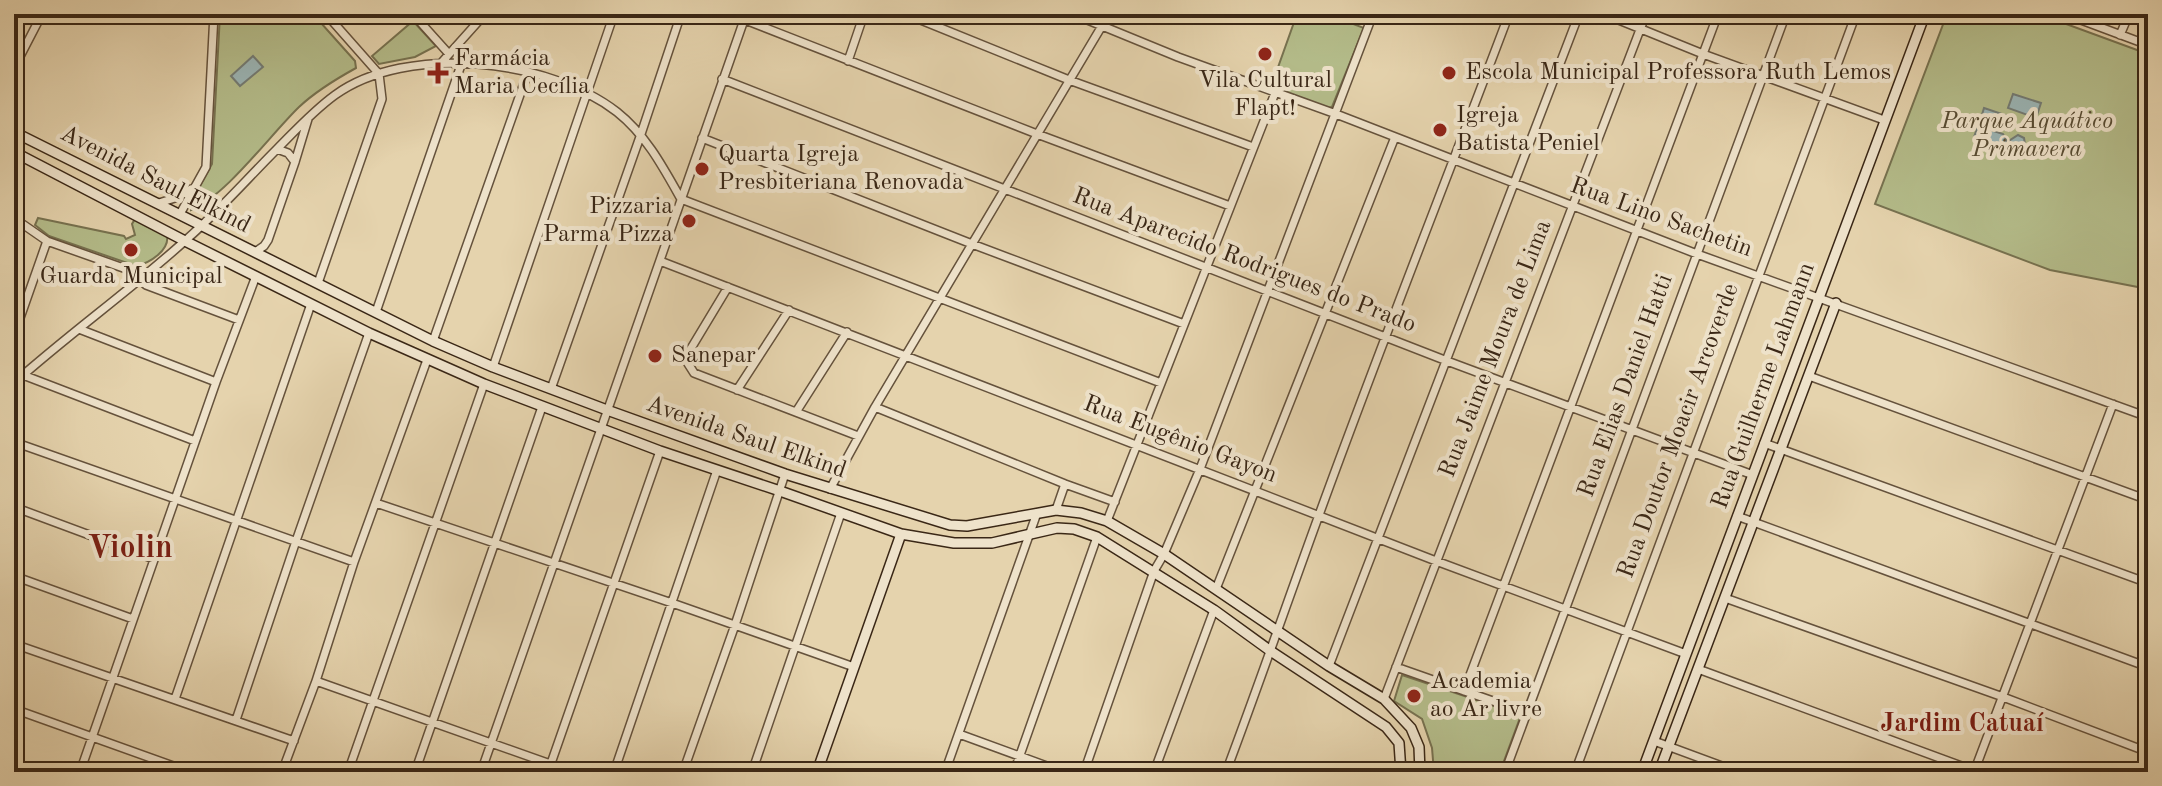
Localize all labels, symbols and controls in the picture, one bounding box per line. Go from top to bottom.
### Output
marker: Vila Cultural Flapt! [1256,45,1274,63]
place label: Farmácia Maria Cecília [454,47,590,99]
place label: Escola Municipal Professora Ruth Lemos [1465,61,1891,85]
marker: Farmácia Maria Cecília [429,64,447,82]
marker: Escola Municipal Professora Ruth Lemos [1440,64,1458,82]
place label: Vila Cultural Flapt! [1198,69,1332,121]
place label: Igreja Batista Peniel [1456,104,1600,156]
park label: Parque Aquático Primavera [1940,110,2113,162]
marker: Igreja Batista Peniel [1431,121,1449,139]
street label: Avenida Saul Elkind [56,122,254,238]
place label: Quarta Igreja Presbiteriana Renovada [718,143,964,195]
marker: Quarta Igreja Presbiteriana Renovada [693,160,711,178]
street label: Rua Lino Sachetin [1567,174,1755,262]
street label: Rua Aparecido Rodrigues do Prado [1069,184,1419,338]
place label: Pizzaria Parma Pizza [543,195,673,247]
marker: Pizzaria Parma Pizza [680,212,698,230]
street label: Rua Jaime Moura de Lima [1436,217,1556,481]
marker: Guarda Municipal [122,241,140,259]
street label: Rua Guilherme Lahmann [1708,260,1820,512]
place label: Guarda Municipal [40,265,222,289]
street label: Rua Elias Daniel Hatti [1574,271,1678,501]
street label: Rua Doutor Moacir Arcoverde [1614,280,1744,582]
place label: Sanepar [671,344,756,368]
marker: Sanepar [646,347,664,365]
street label: Avenida Saul Elkind [643,392,849,484]
street label: Rua Eugênio Gayon [1080,392,1280,488]
district label: Violin [87,533,173,565]
place label: Academia ao Ar livre [1430,670,1542,722]
marker: Academia ao Ar livre [1405,687,1423,705]
district label: Jardim Catuaí [1880,711,2044,737]

